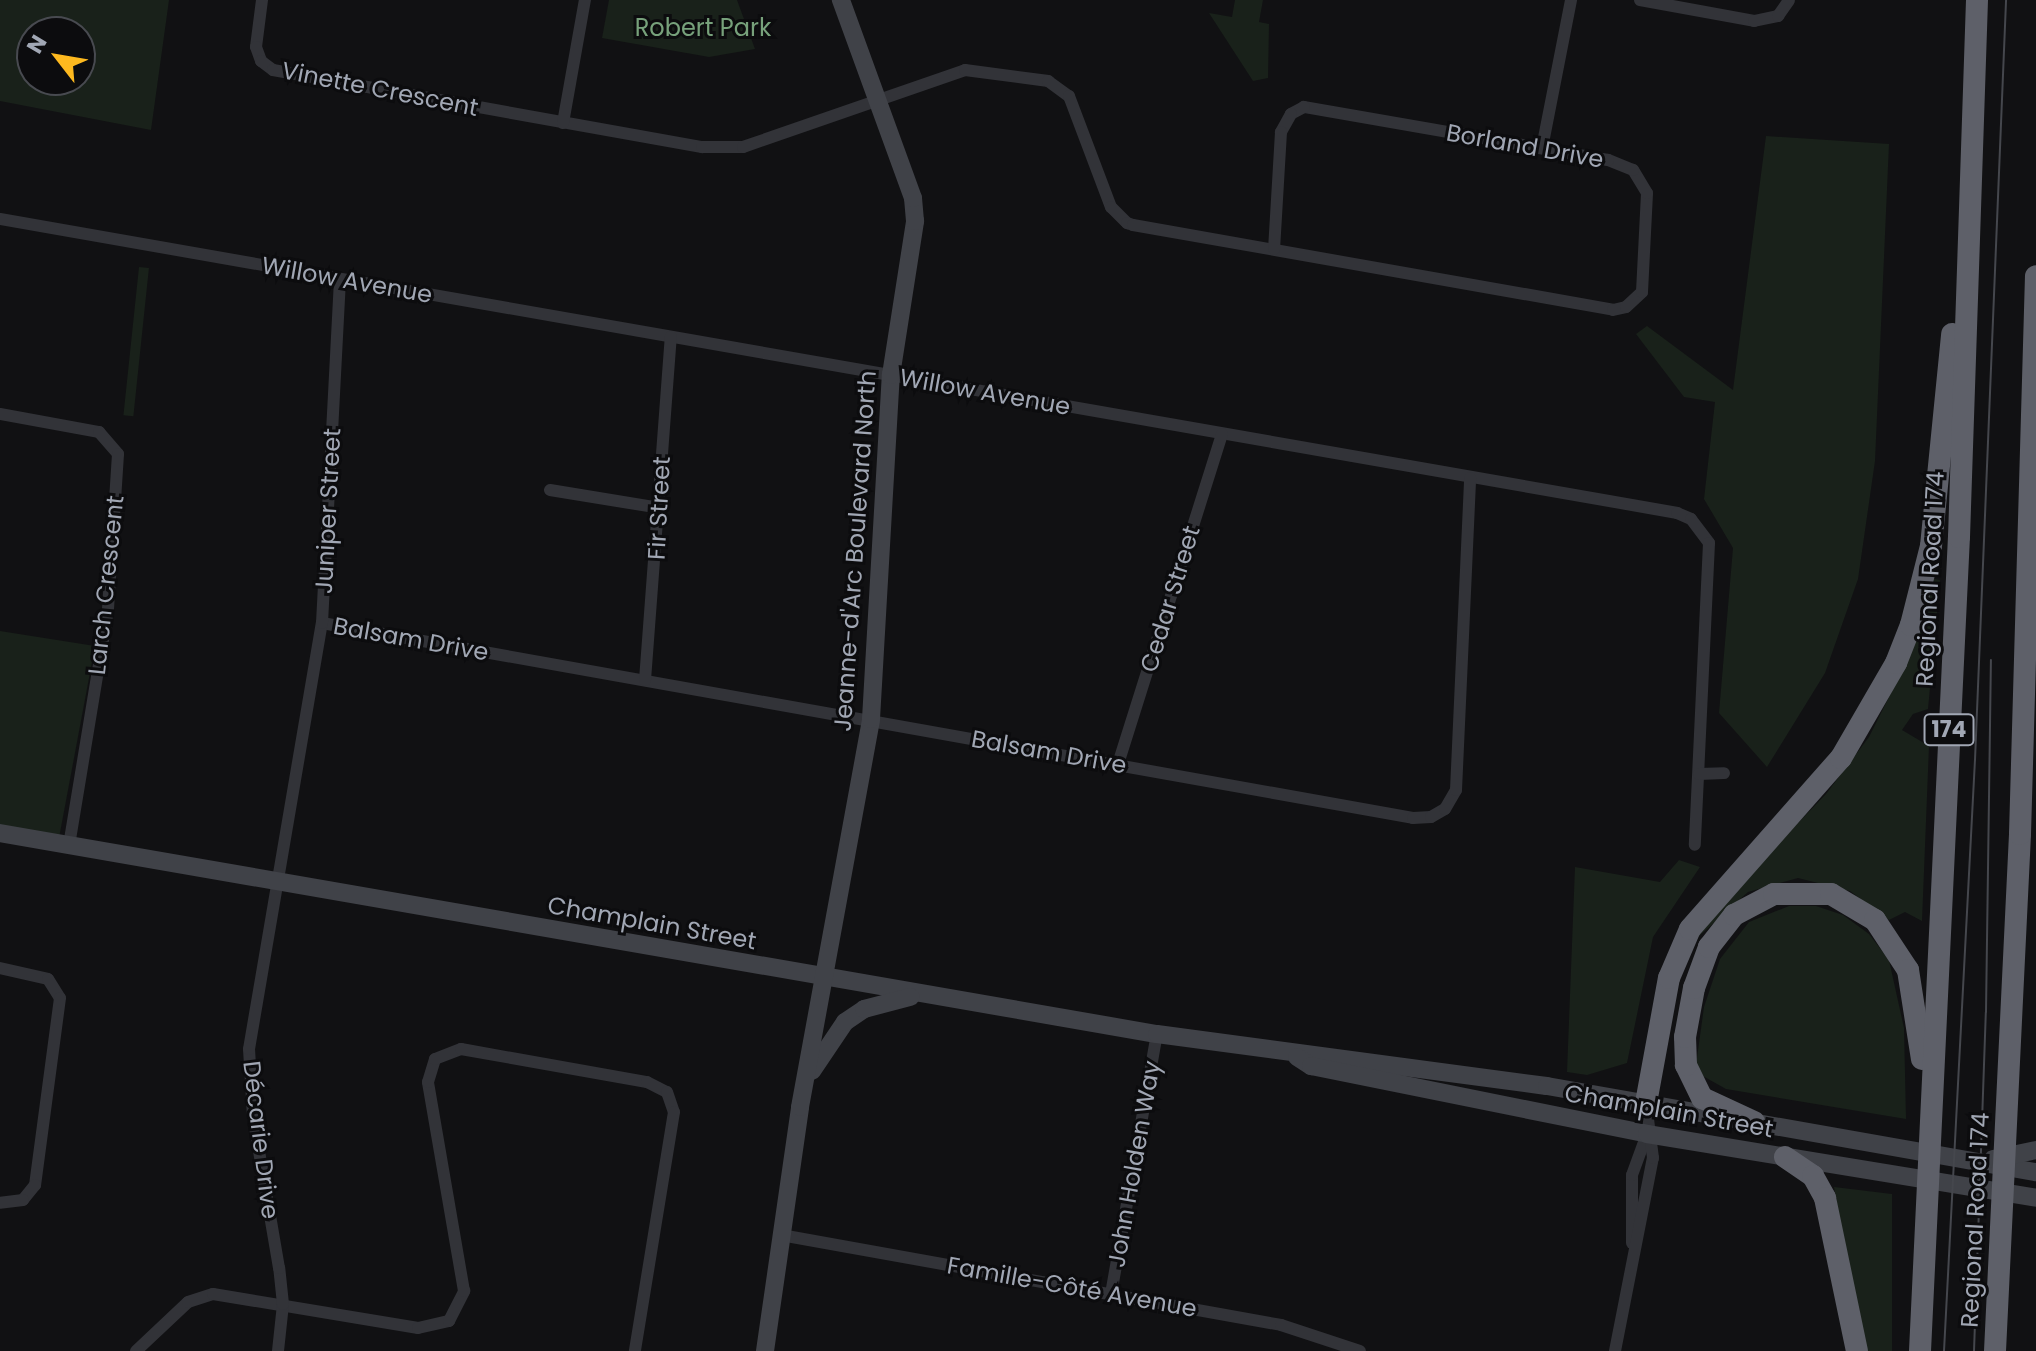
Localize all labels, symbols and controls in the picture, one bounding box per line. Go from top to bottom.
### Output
park label: Robert Park [635,14,771,42]
north arrow [16,16,96,96]
text: N [19,29,54,59]
street label: Vinette Crescent [279,56,481,122]
street label: Borland Drive [1444,118,1606,174]
street label: Willow Avenue [259,251,435,309]
street label: Willow Avenue [897,363,1073,421]
street label: Jeanne-d'Arc Boulevard North [828,370,882,732]
street label: Juniper Street [309,427,347,595]
street label: Fir Street [642,456,676,560]
street label: Regional Road 174 [1910,471,1950,687]
street label: Larch Crescent [82,494,130,676]
street label: Cedar Street [1134,522,1206,676]
street label: Balsam Drive [331,611,491,667]
road number: 174 [1923,712,1975,748]
street label: Balsam Drive [969,724,1129,780]
street label: Champlain Street [546,890,758,956]
street label: Décarie Drive [237,1059,285,1221]
street label: John Holden Way [1102,1059,1166,1269]
street label: Champlain Street [1563,1078,1775,1144]
street label: Regional Road 174 [1955,1112,1995,1328]
street label: Famille-Côté Avenue [945,1251,1199,1323]

